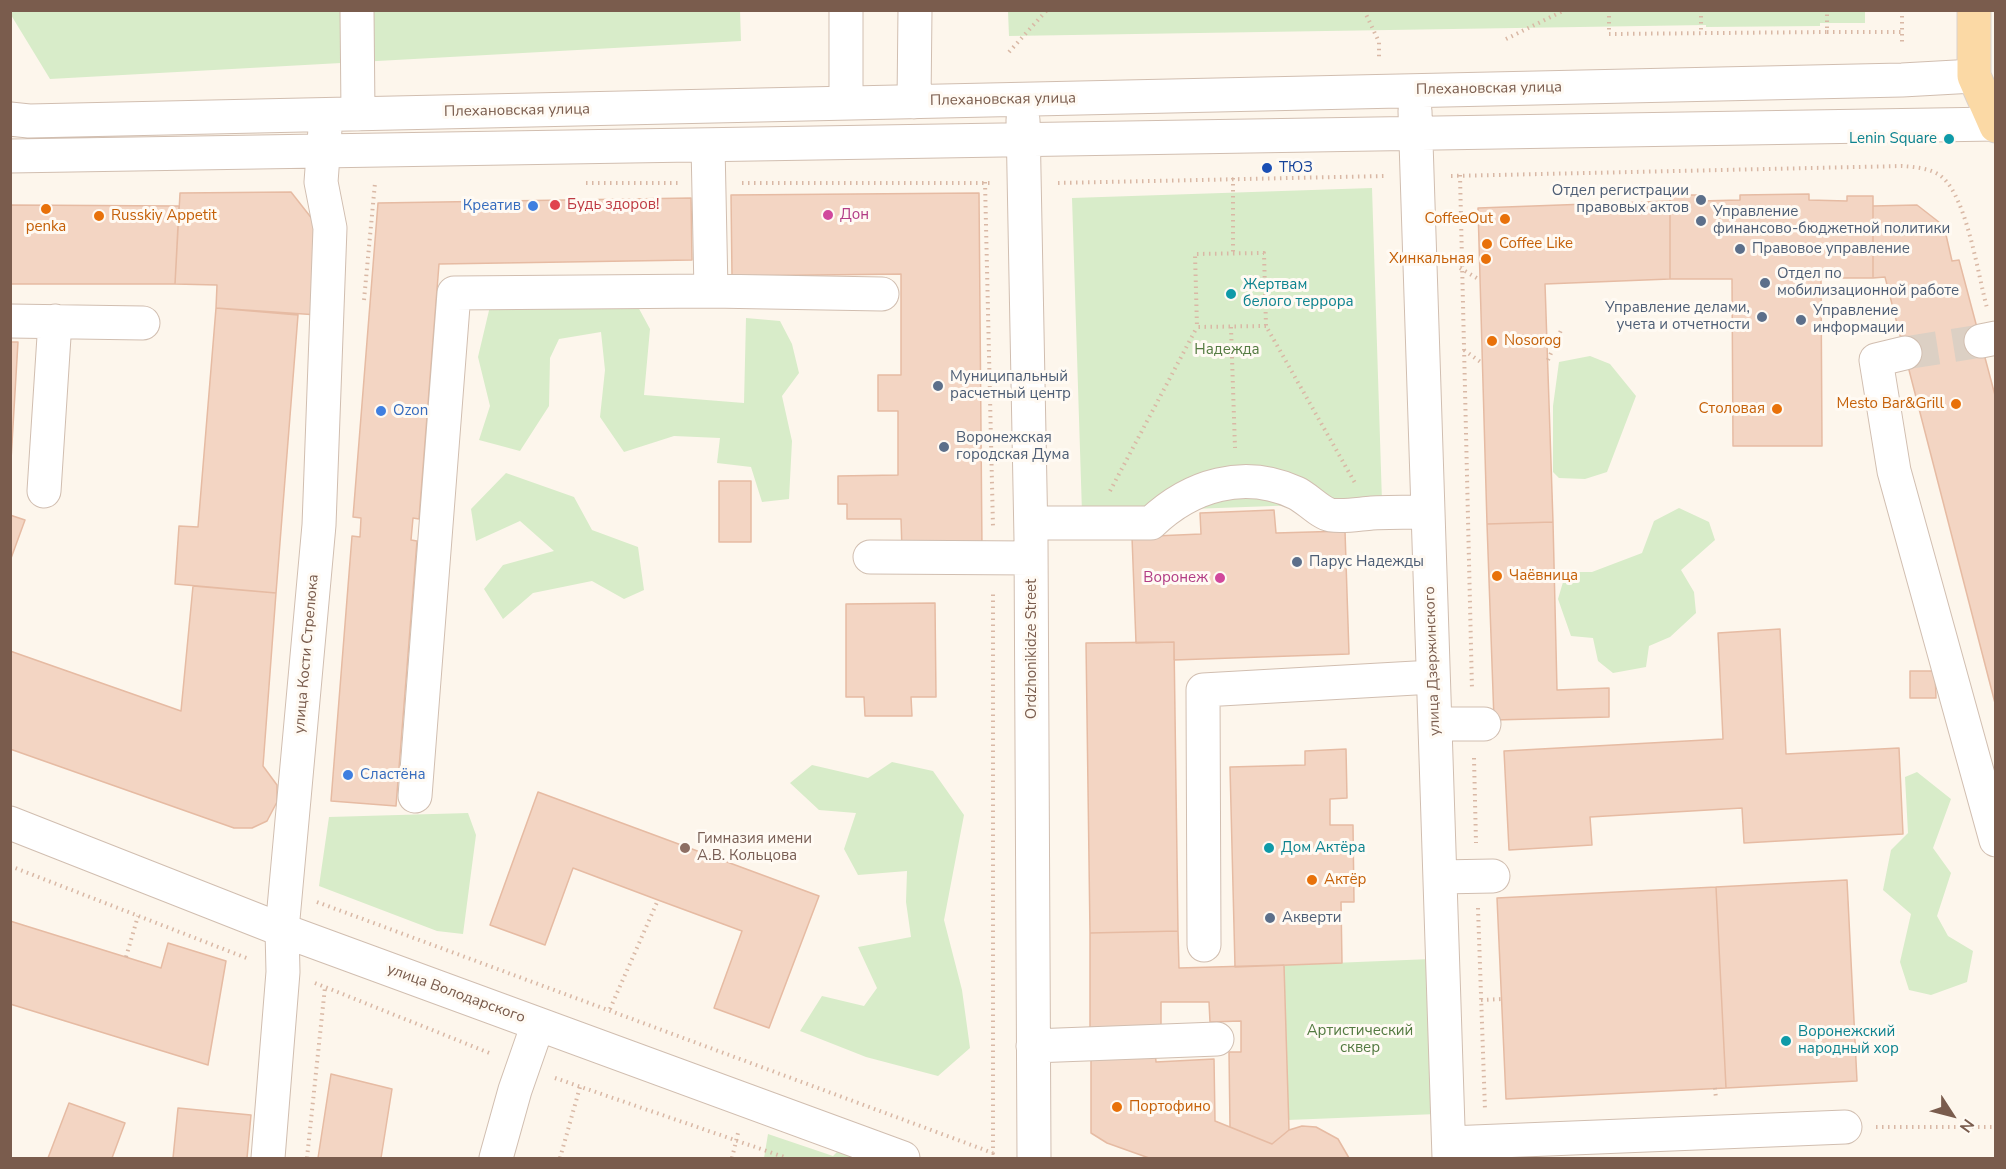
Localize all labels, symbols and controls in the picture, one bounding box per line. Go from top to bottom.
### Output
street label: Плехановская улица [1416,79,1562,99]
street label: Плехановская улица [930,90,1076,110]
street label: Плехановская улица [444,101,590,121]
place label: Lenin Square [1849,130,1937,148]
marker: Lenin Square [1942,132,1956,146]
place label: ТЮЗ [1279,159,1313,177]
marker: ТЮЗ [1260,161,1274,175]
place label: Отдел регистрации правовых актов [1552,182,1689,217]
marker: Отдел регистрации правовых актов [1694,193,1708,207]
place label: Будь здоров! [567,196,659,214]
place label: Креатив [463,197,521,215]
marker: Будь здоров! [548,198,562,212]
marker: Креатив [526,199,540,213]
marker: penka [39,202,53,216]
place label: Управление финансово-бюджетной политики [1713,203,1950,238]
place label: Дон [840,206,869,224]
place label: Russkiy Appetit [111,207,217,225]
marker: Дон [821,208,835,222]
marker: Russkiy Appetit [92,209,106,223]
place label: CoffeeOut [1424,210,1493,228]
marker: CoffeeOut [1498,212,1512,226]
marker: Управление финансово-бюджетной политики [1694,214,1708,228]
place label: penka [26,218,66,236]
place label: Coffee Like [1499,235,1573,253]
marker: Coffee Like [1480,237,1494,251]
place label: Правовое управление [1752,240,1910,258]
marker: Правовое управление [1733,242,1747,256]
place label: Хинкальная [1389,250,1474,268]
marker: Хинкальная [1479,252,1493,266]
place label: Отдел по мобилизационной работе [1777,265,1959,300]
place label: Жертвам белого террора [1243,276,1354,311]
marker: Отдел по мобилизационной работе [1758,276,1772,290]
marker: Жертвам белого террора [1224,287,1238,301]
place label: Управление делами, учета и отчетности [1605,299,1750,334]
place label: Управление информации [1813,302,1904,337]
marker: Управление делами, учета и отчетности [1755,310,1769,324]
marker: Управление информации [1794,313,1808,327]
place label: Nosorog [1504,332,1561,350]
marker: Nosorog [1485,334,1499,348]
park label: Надежда [1194,341,1260,359]
place label: Муниципальный расчетный центр [950,368,1071,403]
marker: Муниципальный расчетный центр [931,379,945,393]
place label: Mesto Bar&Grill [1836,395,1944,413]
marker: Mesto Bar&Grill [1949,397,1963,411]
place label: Столовая [1698,400,1765,418]
place label: Ozon [393,402,428,420]
marker: Столовая [1770,402,1784,416]
marker: Ozon [374,404,388,418]
place label: Воронежская городская Дума [956,429,1069,464]
marker: Воронежская городская Дума [937,440,951,454]
place label: Парус Надежды [1309,553,1424,571]
marker: Парус Надежды [1290,555,1304,569]
place label: Чаёвница [1509,567,1578,585]
place label: Воронеж [1143,569,1208,587]
marker: Чаёвница [1490,569,1504,583]
marker: Воронеж [1213,571,1227,585]
street label: улица Кости Стрелюка [291,574,323,734]
street label: Ordzhonikidze Street [1023,579,1041,719]
street label: улица Дзержинского [1421,586,1445,736]
place label: Сластёна [360,766,426,784]
marker: Сластёна [341,768,355,782]
place label: Гимназия имени А.В. Кольцова [697,830,812,865]
place label: Дом Актёра [1281,839,1365,857]
marker: Гимназия имени А.В. Кольцова [678,841,692,855]
marker: Дом Актёра [1262,841,1276,855]
place label: Актёр [1324,871,1366,889]
marker: Актёр [1305,873,1319,887]
place label: Акверти [1282,909,1341,927]
marker: Акверти [1263,911,1277,925]
street label: улица Володарского [385,961,527,1027]
park label: Артистический сквер [1307,1022,1413,1057]
place label: Воронежский народный хор [1798,1023,1899,1058]
marker: Воронежский народный хор [1779,1034,1793,1048]
north arrow [1922,1085,1982,1145]
place label: Портофино [1129,1098,1211,1116]
marker: Портофино [1110,1100,1124,1114]
text: N [1954,1114,1979,1137]

